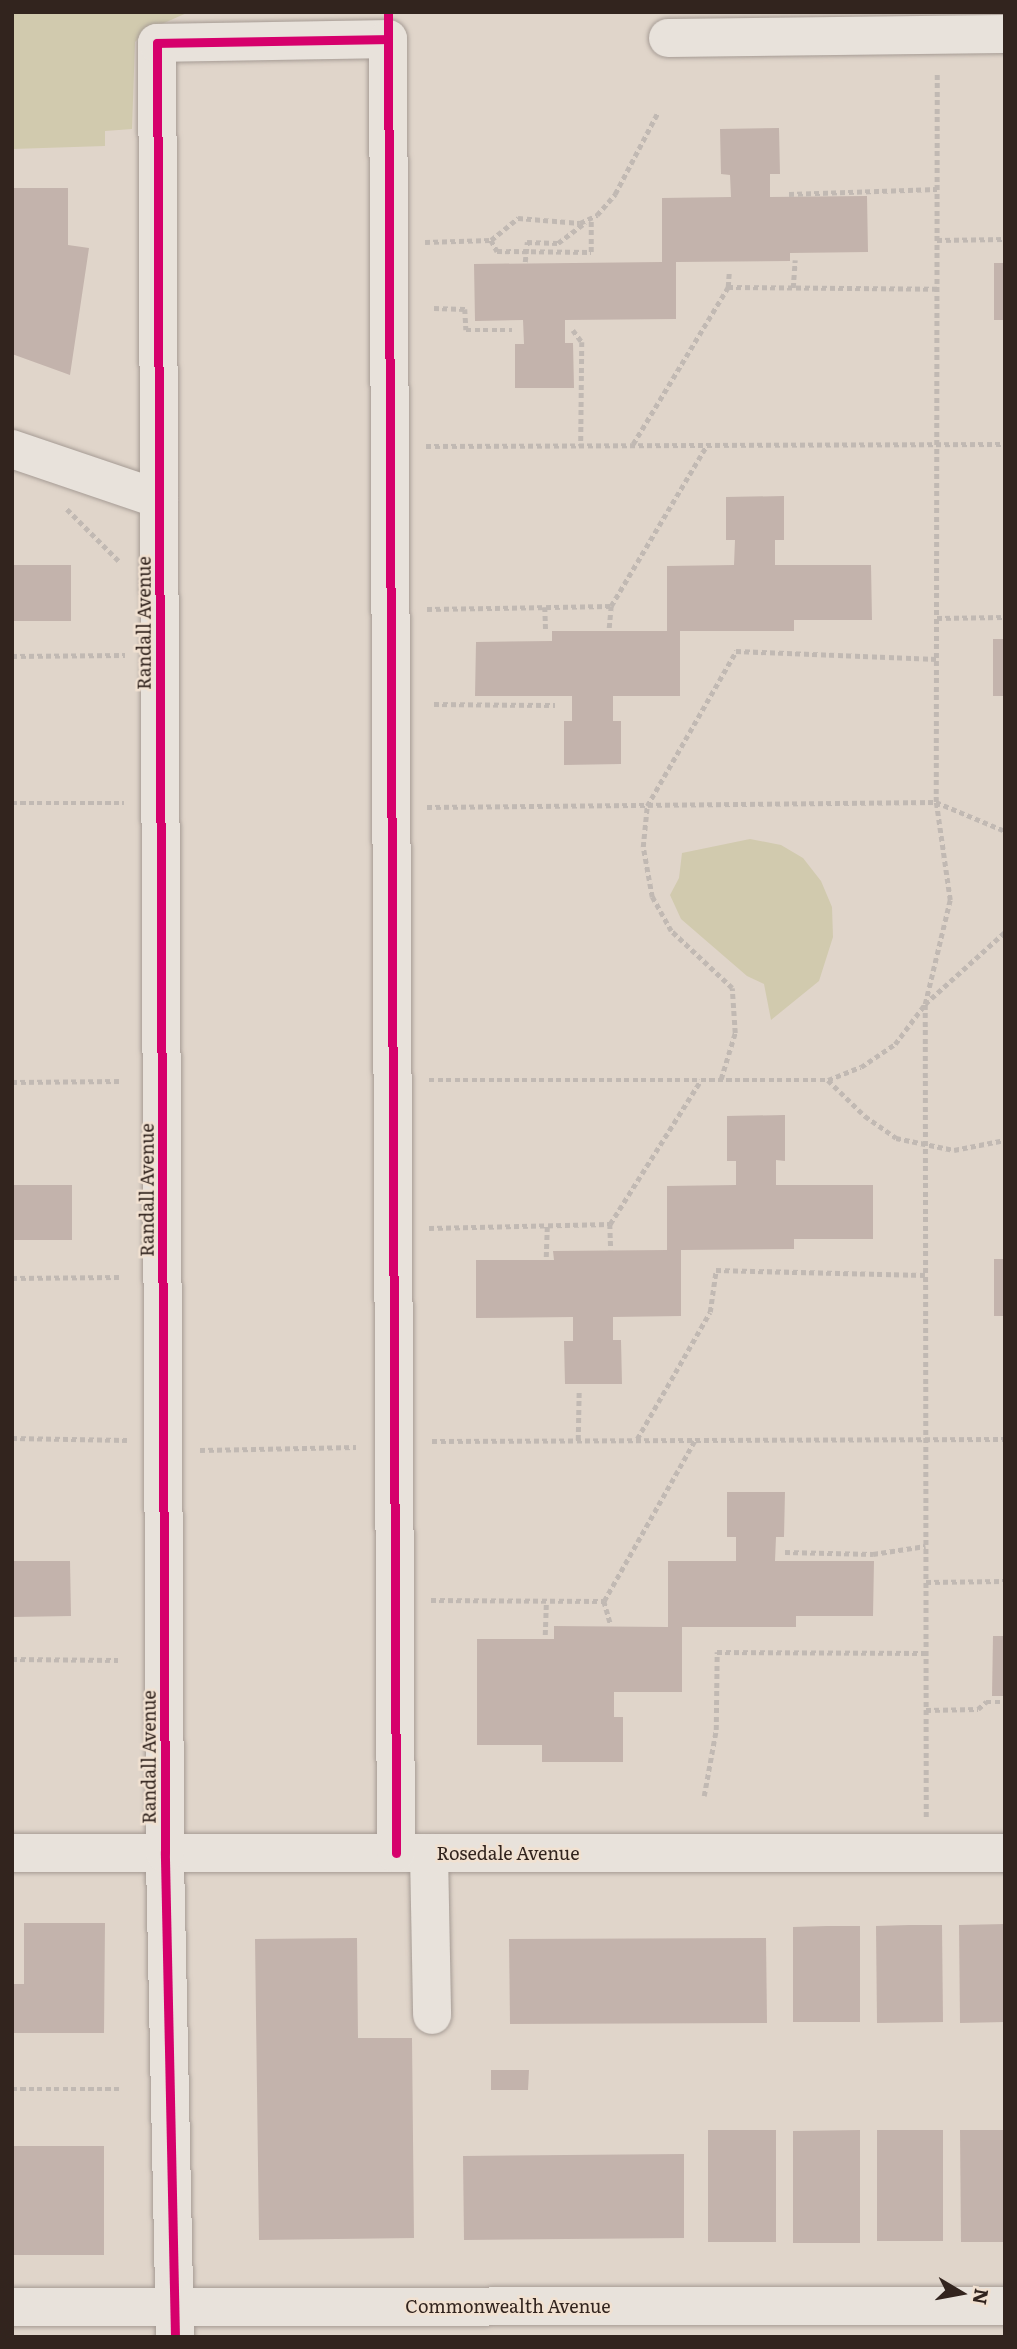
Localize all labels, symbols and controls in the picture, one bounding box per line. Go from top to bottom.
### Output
street label: Randall Avenue [133,556,155,690]
street label: Randall Avenue [136,1123,158,1257]
street label: Randall Avenue [138,1690,160,1824]
street label: Rosedale Avenue [437,1842,579,1864]
north arrow [926,2258,996,2328]
text: N [967,2286,997,2307]
street label: Commonwealth Avenue [405,2295,611,2317]

